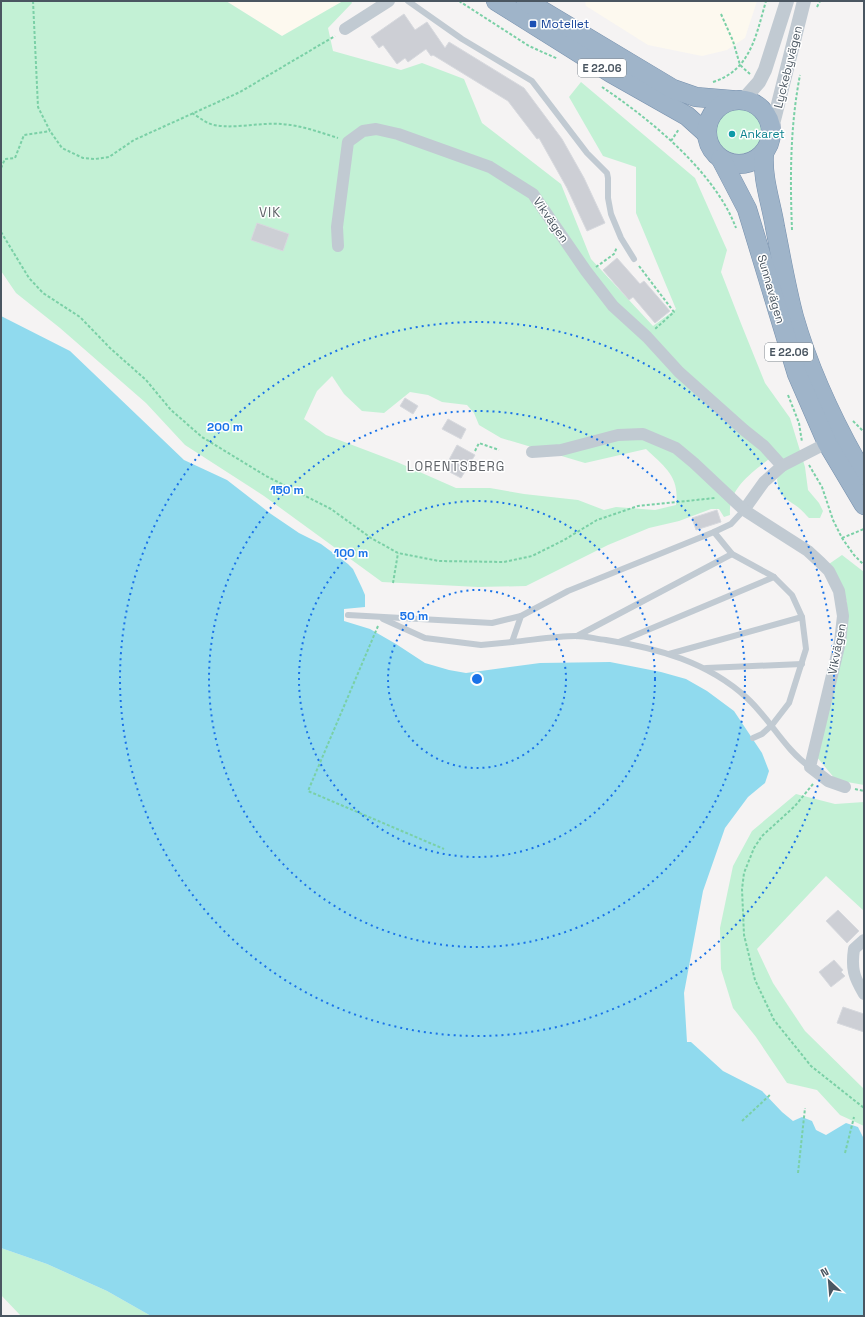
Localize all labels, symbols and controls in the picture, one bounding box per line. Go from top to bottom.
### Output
place label: Motellet [541,16,589,32]
marker: Motellet [528,19,538,29]
street label: Lyckebyvägen [770,24,806,110]
road number: E 22.06 [578,59,626,77]
place label: Ankaret [740,126,785,142]
marker: Ankaret [727,129,737,139]
street label: Vikvägen [530,194,572,246]
district label: VIK [259,204,281,221]
street label: Sunnavägen [753,253,789,325]
road number: E 22.06 [765,343,813,361]
text: 200 m [207,419,243,435]
district label: LORENTSBERG [407,458,505,475]
text: 150 m [270,482,304,498]
text: 100 m [334,545,368,561]
text: 50 m [400,608,428,624]
street label: Vikvägen [824,622,850,676]
centre of rings [470,672,484,686]
north arrow [809,1261,849,1301]
text: N [818,1264,831,1280]

